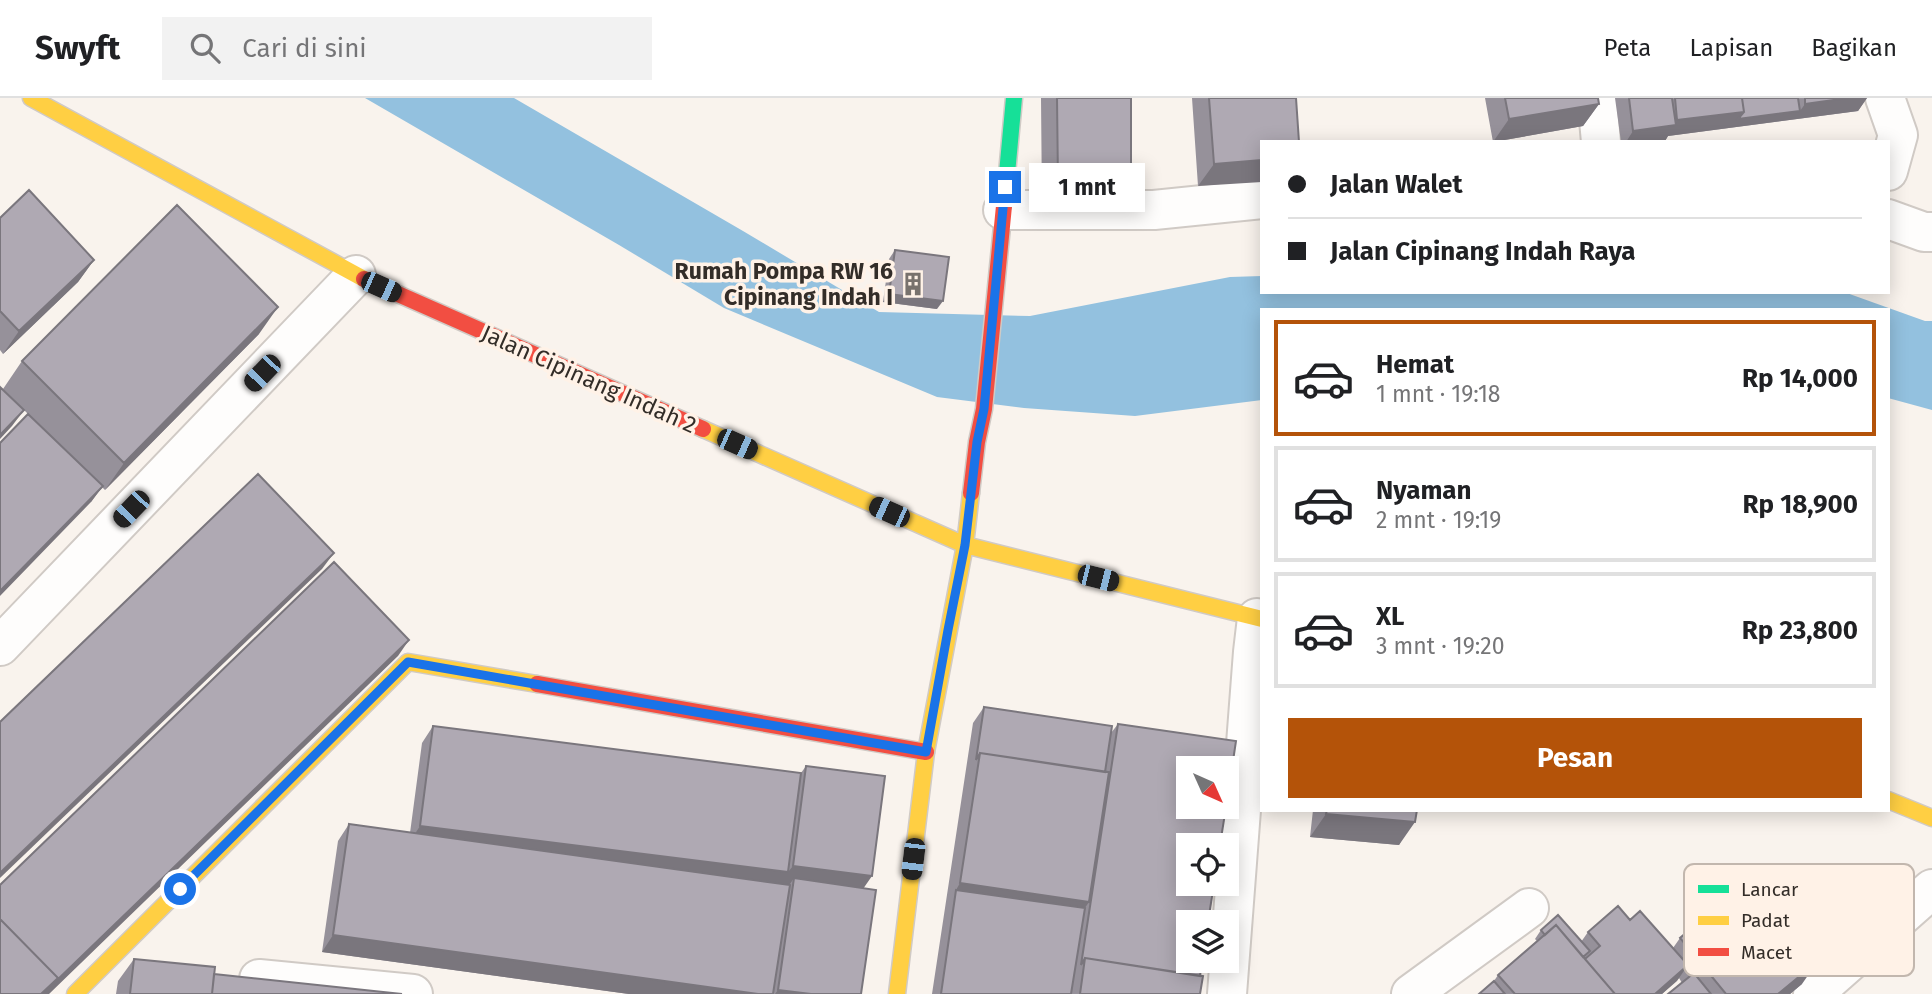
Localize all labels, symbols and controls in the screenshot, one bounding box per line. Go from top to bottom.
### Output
search box [162,17,652,80]
text: Swyft [35,28,120,68]
icon: search [186,29,224,67]
text: Cari di sini [242,33,367,64]
text: Peta [1604,34,1651,62]
text: Lapisan [1689,34,1773,62]
text: Bagikan [1811,34,1897,62]
callout: 1 mnt [1030,162,1145,212]
text: Jalan Walet [1330,169,1462,200]
route end [989,171,1021,203]
text: 1 mnt [1058,173,1116,201]
text: Jalan Cipinang Indah Raya [1330,236,1636,267]
place label: Rumah Pompa RW 16 Cipinang Indah I [675,257,893,311]
car [358,269,405,305]
building icon: Rumah Pompa RW 16 Cipinang Indah I [899,270,927,298]
street label: Jalan Cipinang Indah 2 [477,319,701,439]
icon: car [1292,347,1355,410]
text: Hemat [1376,349,1454,380]
car [240,351,285,395]
text: Rp 14,000 [1742,363,1858,394]
text: 1 mnt · 19:18 [1376,380,1501,408]
car [714,426,761,462]
icon: car [1292,473,1355,536]
text: Nyaman [1376,475,1472,506]
car [109,487,154,531]
text: Rp 18,900 [1742,489,1858,520]
car [866,494,913,530]
text: 2 mnt · 19:19 [1376,506,1501,534]
car [1076,563,1121,593]
icon: car [1292,599,1355,662]
text: XL [1376,601,1404,632]
text: Rp 23,800 [1742,615,1858,646]
text: 3 mnt · 19:20 [1376,632,1505,660]
button: Pesan [1288,718,1862,798]
north arrow [1176,756,1239,819]
map controls [1176,756,1239,973]
button: locate [1176,833,1239,896]
car [901,837,926,881]
legend [1684,864,1914,976]
route start [164,873,196,905]
text: Lancar [1741,878,1799,901]
text: Padat [1741,909,1790,932]
button: layers [1176,910,1239,973]
text: Macet [1741,941,1792,964]

